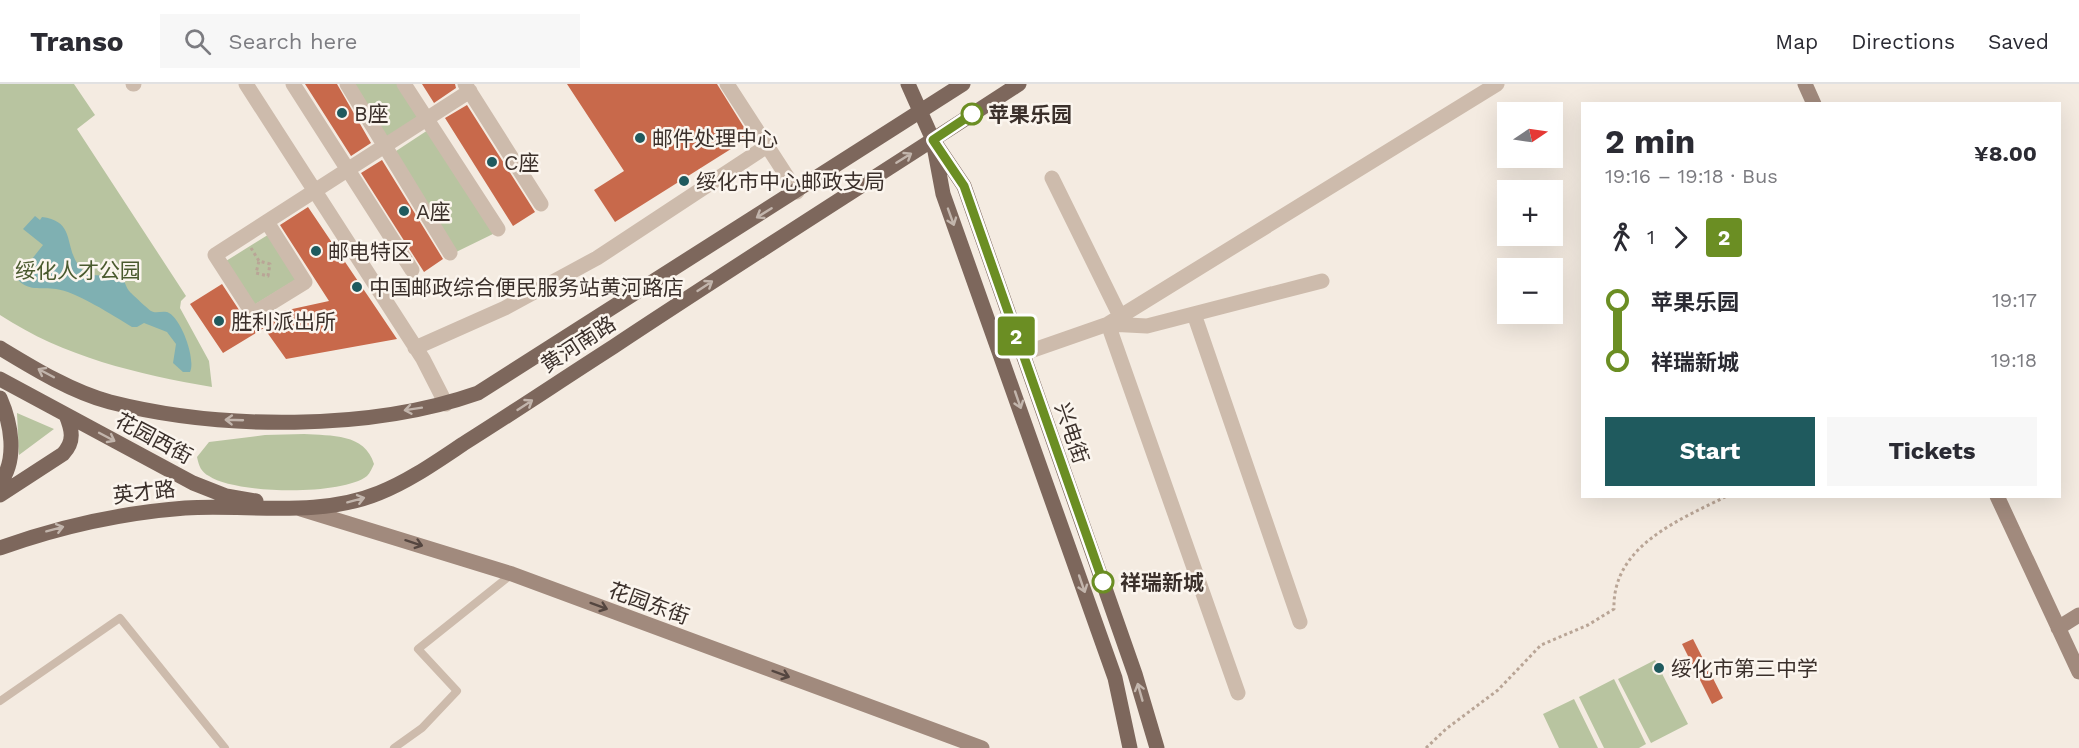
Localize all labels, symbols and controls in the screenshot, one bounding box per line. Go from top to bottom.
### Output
search box [160,14,580,68]
text: Transo [30,25,124,58]
icon: search [181,25,214,58]
text: Search here [229,29,358,54]
text: Map [1775,29,1818,54]
text: Directions [1851,29,1955,54]
text: Saved [1988,29,2049,54]
place label: B座 [354,101,389,126]
place label: 苹果乐园 [988,102,1072,127]
north arrow [1497,102,1563,168]
map controls [1497,102,1563,324]
marker: 苹果乐园 [961,103,983,125]
marker: B座 [335,106,349,120]
text: 2 min [1605,122,1695,161]
place label: 邮件处理中心 [652,126,778,151]
marker: 邮件处理中心 [633,131,647,145]
text: ¥8.00 [1974,141,2037,166]
place label: C座 [504,150,539,175]
one-way arrow [895,151,912,163]
marker: C座 [485,155,499,169]
text: 19:16 – 19:18 · Bus [1605,164,1778,188]
place label: 绥化市中心邮政支局 [696,169,885,194]
marker: 绥化市中心邮政支局 [677,174,691,188]
button: + [1497,180,1563,246]
place label: A座 [416,199,451,224]
marker: A座 [397,204,411,218]
one-way arrow [756,207,773,219]
one-way arrow [947,207,958,226]
icon: walk [1605,221,1638,254]
icon: forward [1664,221,1697,254]
text: 1 [1647,225,1655,249]
text: 2 [1718,225,1730,250]
place label: 邮电特区 [328,239,412,264]
marker: 邮电特区 [309,244,323,258]
park label: 绥化人才公园 [15,258,141,283]
button: − [1497,258,1563,324]
place label: 中国邮政综合便民服务站黄河路店 [369,275,684,300]
marker: 中国邮政综合便民服务站黄河路店 [350,280,364,294]
one-way arrow [696,280,713,292]
text: 19:17 [1992,288,2037,312]
text: 苹果乐园 [1651,290,1739,315]
place label: 胜利派出所 [231,309,336,334]
street label: 黄河南路 [536,311,620,377]
marker: 胜利派出所 [212,314,226,328]
line badge: 2 [996,316,1036,356]
text: 2 [1010,324,1022,349]
text: 19:18 [1991,348,2037,372]
text: 祥瑞新城 [1651,350,1739,375]
one-way arrow [38,367,56,378]
one-way arrow [1013,390,1024,409]
one-way arrow [516,398,533,411]
street label: 兴电街 [1050,399,1094,467]
one-way arrow [404,404,424,415]
street label: 花园西街 [111,407,197,469]
one-way arrow [224,415,244,426]
button: Start [1605,417,1815,486]
button: Tickets [1827,417,2037,486]
one-way arrow [98,431,115,443]
street label: 英才路 [111,476,177,508]
one-way arrow [346,494,365,505]
one-way arrow [45,523,64,535]
one-way arrow [404,538,423,549]
place label: 祥瑞新城 [1120,570,1204,595]
marker: 祥瑞新城 [1092,571,1114,593]
one-way arrow [1078,574,1089,593]
street label: 花园东街 [605,577,693,629]
one-way arrow [589,602,607,613]
place label: 绥化市第三中学 [1671,656,1818,681]
marker: 绥化市第三中学 [1652,661,1666,675]
one-way arrow [772,669,790,680]
one-way arrow [1134,683,1146,702]

